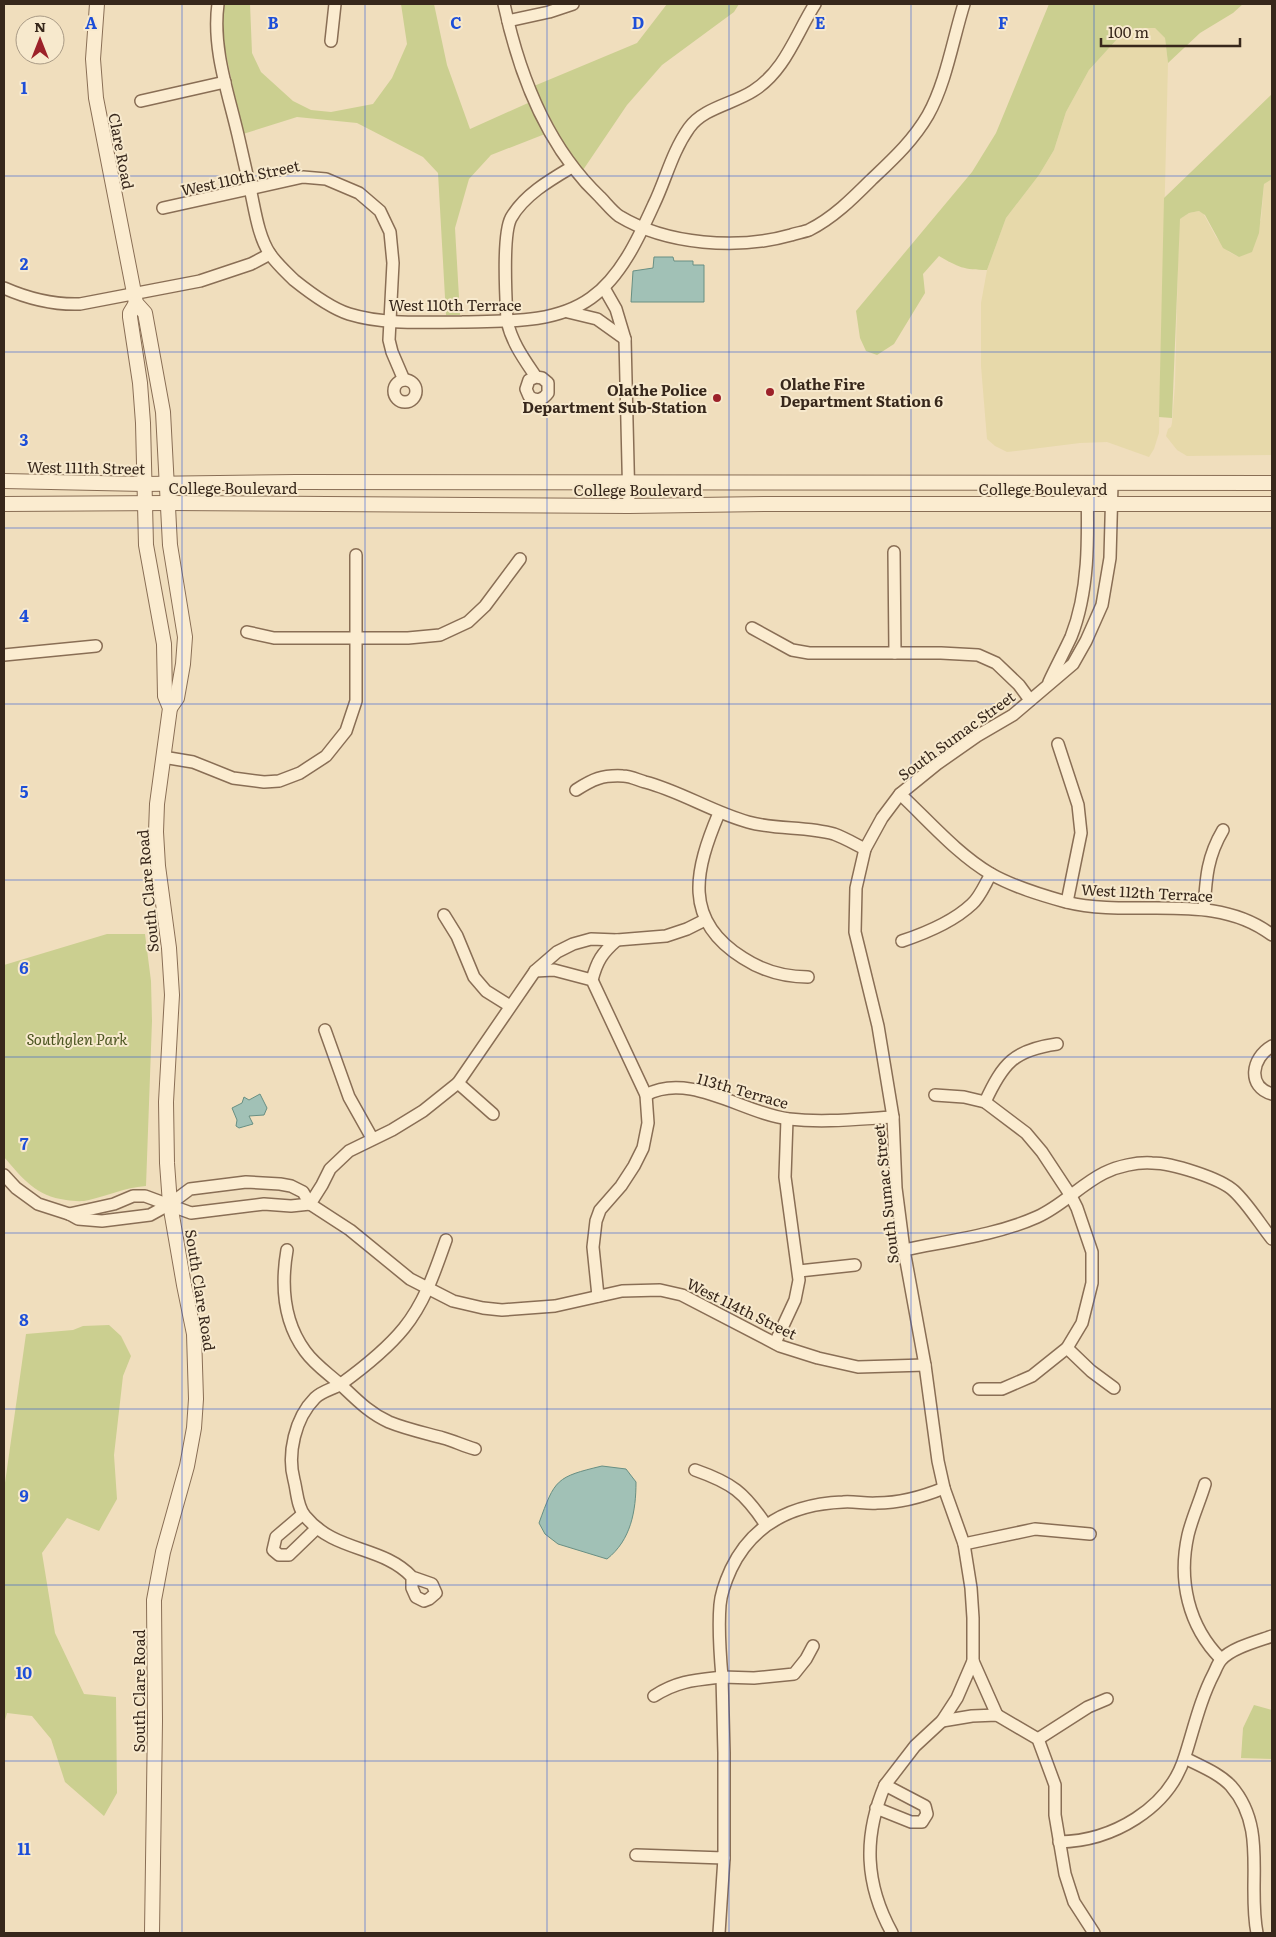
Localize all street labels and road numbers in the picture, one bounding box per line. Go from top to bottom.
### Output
street label: Clare Road [103,111,141,191]
street label: West 110th Street [178,153,302,201]
street label: West 110th Terrace [388,293,522,316]
street label: West 111th Street [27,454,145,480]
street label: College Boulevard [169,476,297,499]
street label: College Boulevard [979,477,1107,500]
street label: College Boulevard [574,478,702,501]
street label: South Sumac Street [893,685,1019,785]
street label: South Clare Road [130,829,164,953]
street label: West 112th Terrace [1080,877,1214,907]
street label: 113th Terrace [694,1066,792,1114]
street label: South Sumac Street [866,1123,904,1265]
street label: South Clare Road [180,1227,222,1353]
street label: West 114th Street [683,1271,801,1345]
street label: South Clare Road [127,1629,150,1753]

